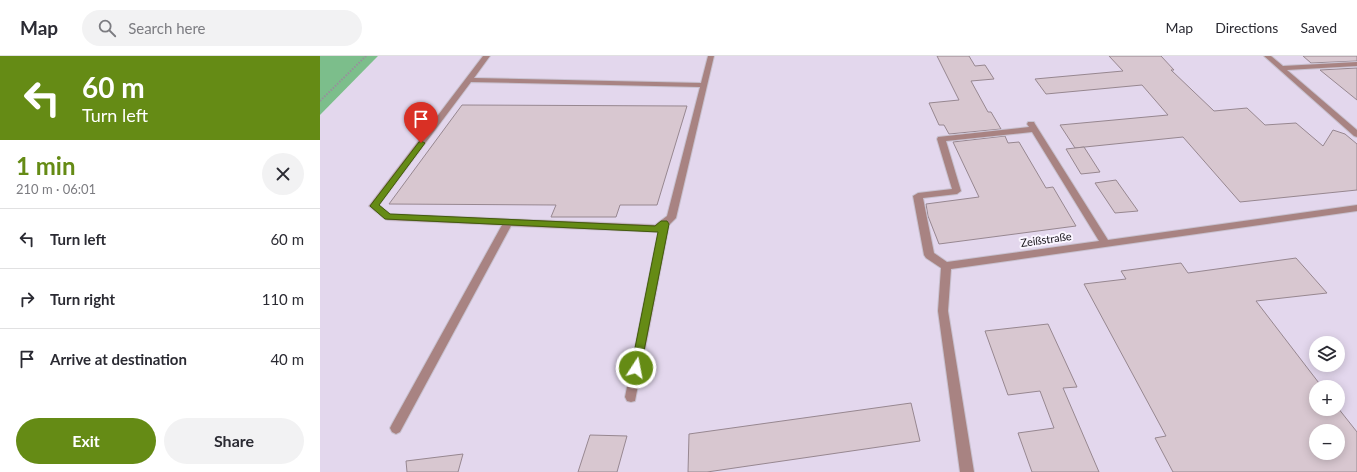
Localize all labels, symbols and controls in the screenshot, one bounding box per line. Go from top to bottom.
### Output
search box [82,10,362,46]
text: Map [20,16,58,39]
icon: search [96,17,118,39]
text: Search here [128,19,206,37]
text: Map [1166,19,1193,36]
text: Directions [1215,19,1278,36]
text: Saved [1300,19,1337,36]
text: 60 m [82,70,145,104]
icon: left [16,72,68,124]
pin [404,102,438,143]
text: Turn left [82,104,148,126]
icon: arrive [410,108,432,130]
text: 1 min [16,151,76,180]
button: close [262,153,304,195]
text: 210 m · 06:01 [16,181,96,197]
icon: left [16,228,38,250]
street label: Zeißstraße [1020,229,1073,249]
text: Turn left [50,230,106,248]
text: 60 m [270,230,304,248]
icon: right [16,288,38,310]
text: Turn right [50,290,115,308]
text: 110 m [262,290,304,308]
map controls [1309,336,1345,460]
button: layers [1309,336,1345,372]
position arrow [615,347,657,389]
icon: arrive [16,348,38,370]
text: Arrive at destination [50,350,187,368]
text: 40 m [270,350,304,368]
button: + [1309,380,1345,416]
button: Exit [16,418,156,464]
button: Share [164,418,304,464]
button: − [1309,424,1345,460]

